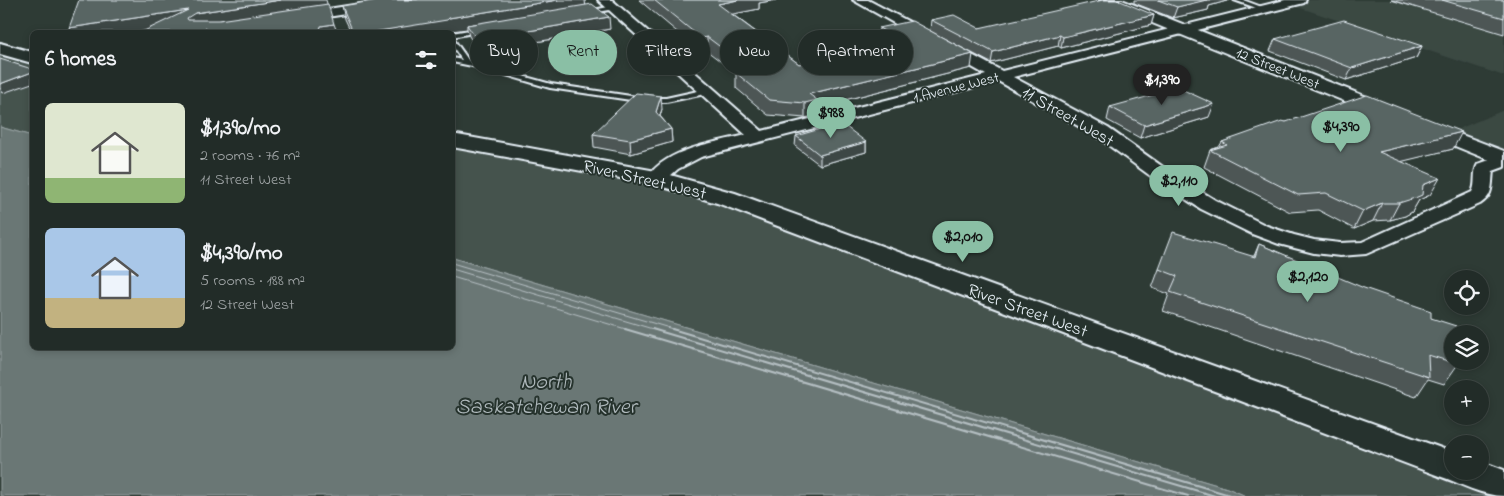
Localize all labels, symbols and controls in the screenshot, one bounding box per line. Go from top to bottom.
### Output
chip: Buy [470,30,538,75]
chip: Rent [548,30,617,75]
chip: Filters [627,30,710,75]
chip: New [720,30,788,75]
chip: Apartment [798,30,913,75]
street label: 12 Street West [1232,42,1323,96]
text: 6 homes [45,45,117,75]
icon: filters [412,46,440,74]
pin: $1,390 [1121,64,1203,106]
street label: 1 Avenue West [911,67,1002,109]
text: $1,390 [1144,68,1180,92]
street label: 11 Street West [1016,81,1118,155]
pin: $988 [801,96,861,139]
text: $988 [818,101,844,125]
pin: $4,390 [1300,110,1382,153]
text: $1,390/mo [200,114,281,144]
text: $4,390 [1322,115,1360,139]
icon: home [85,123,145,183]
text: 2 rooms · 76 m² [200,144,300,168]
street label: River Street West [580,154,709,208]
pin: $2,110 [1138,164,1220,207]
text: 11 Street West [200,168,292,192]
text: $2,110 [1160,169,1198,193]
pin: $2,010 [922,220,1004,263]
text: $2,010 [943,225,983,249]
text: $4,390/mo [200,239,283,269]
icon: home [85,248,145,308]
pin: $2,120 [1267,260,1349,303]
text: $2,120 [1288,265,1328,289]
text: 5 rooms · 188 m² [200,269,305,293]
map controls [1444,270,1489,480]
button: locate [1444,270,1489,315]
street label: River Street West [964,278,1091,346]
text: 12 Street West [200,293,294,317]
button: layers [1444,325,1489,370]
water label: North Saskatchewan River [456,367,640,424]
button: + [1444,380,1489,425]
button: − [1444,435,1489,480]

